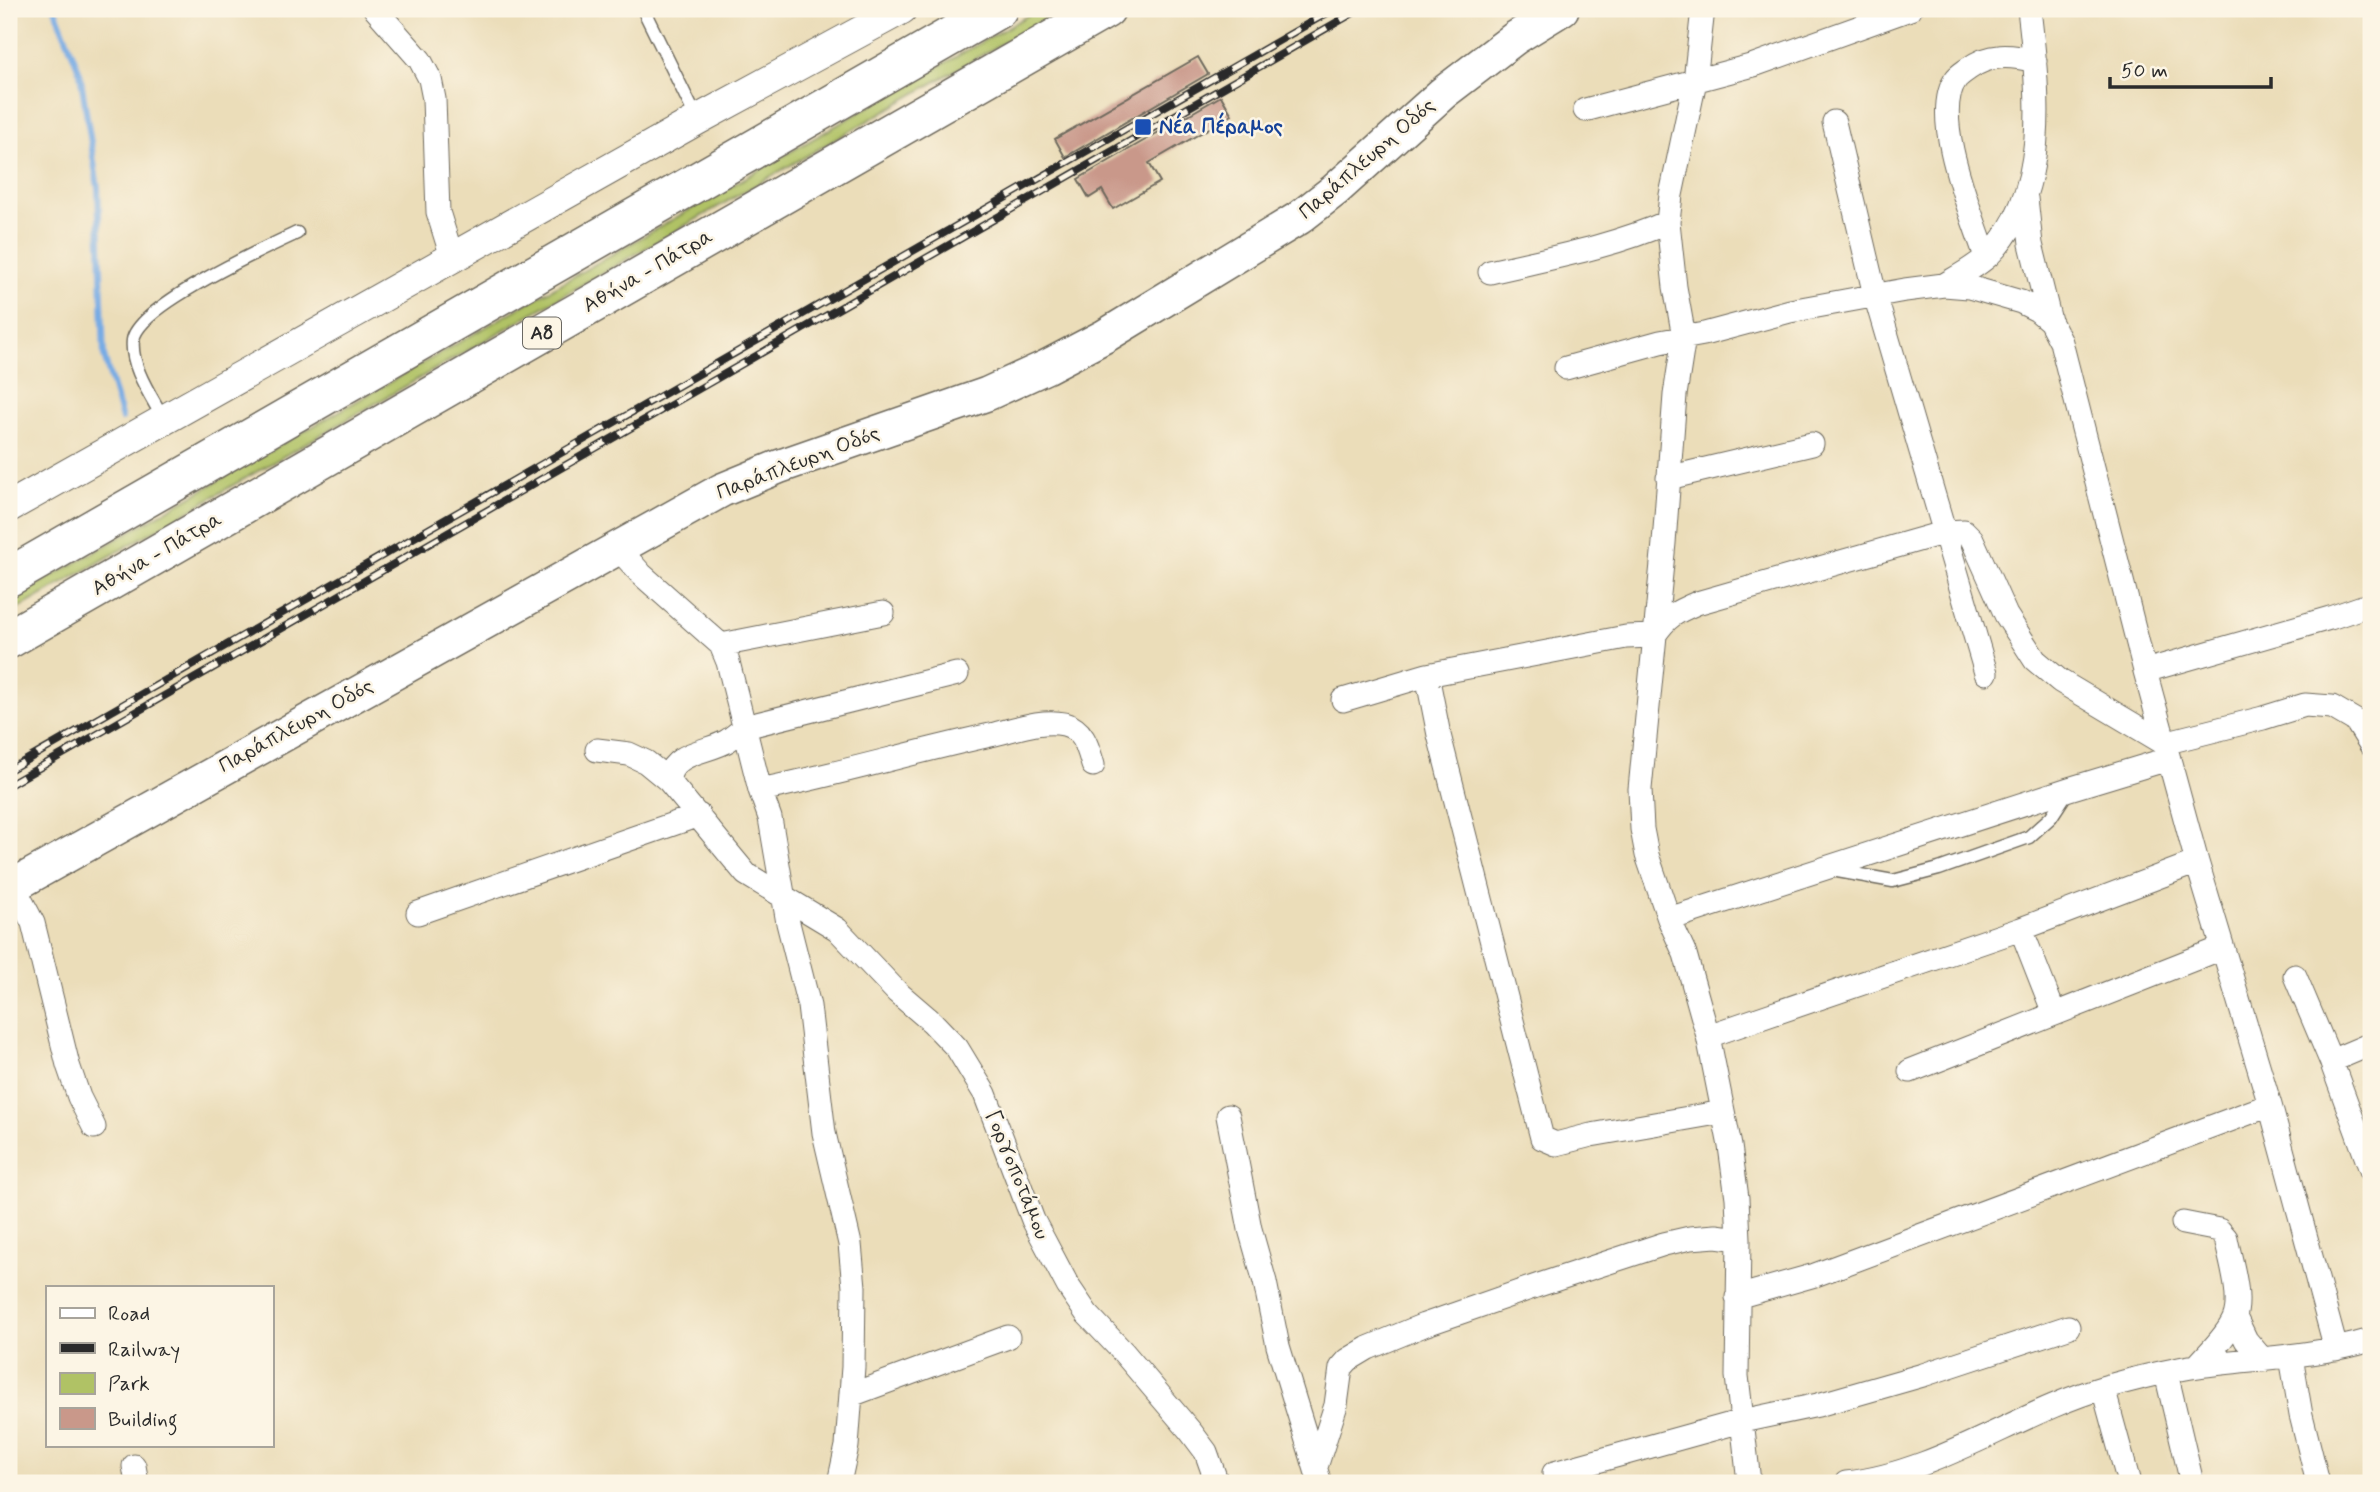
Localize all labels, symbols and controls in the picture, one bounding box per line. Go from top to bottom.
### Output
scale bar [2110,46,2272,90]
text: 50 m [2121,57,2168,85]
street label: Παράπλευρη Οδός [1293,92,1441,226]
place label: Νέα Πέραμος [1159,112,1283,141]
marker: Νέα Πέραμος [1133,117,1153,137]
street label: Αθήνα - Πάτρα [578,222,718,320]
road number: Α8 [523,318,561,348]
street label: Παράπλευρη Οδός [713,419,883,507]
street label: Αθήνα - Πάτρα [87,505,227,603]
street label: Παράπλευρη Οδός [214,672,378,780]
street label: Γοργοποτάμου [978,1106,1056,1244]
legend [46,1286,273,1446]
text: Road [108,1300,150,1328]
text: Railway [108,1336,180,1364]
text: Park [108,1370,150,1398]
text: Building [108,1406,178,1436]

